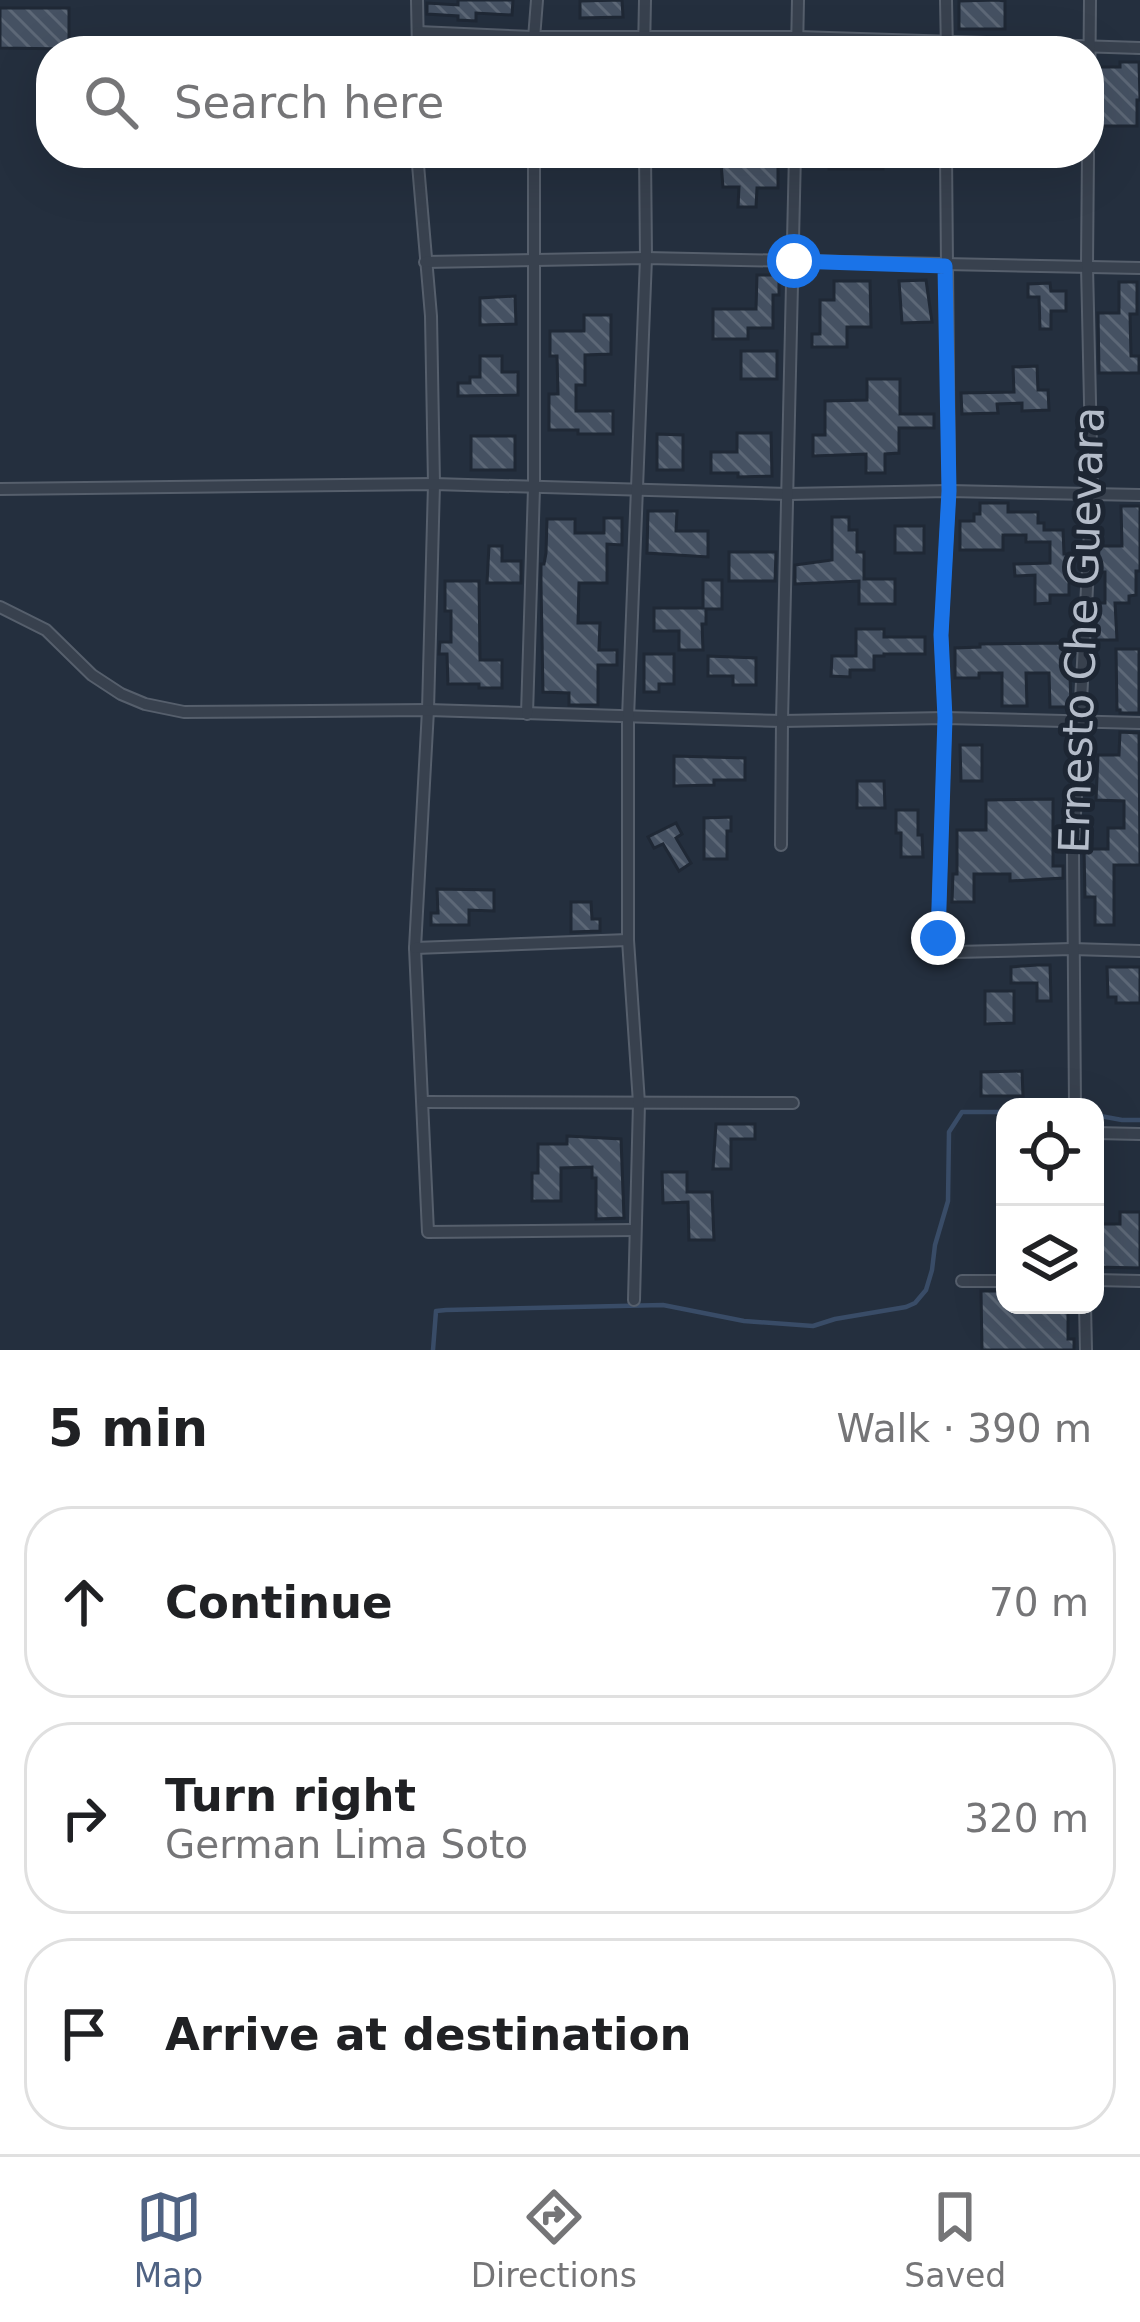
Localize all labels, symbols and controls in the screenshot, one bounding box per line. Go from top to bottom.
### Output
search box [36,36,1104,168]
icon: search [78,69,144,135]
text: Search here [174,76,444,129]
route start [767,234,821,288]
street label: Ernesto Che Guevara [1049,406,1114,854]
route end [911,911,965,965]
map controls [996,1098,1104,1314]
button: locate [996,1098,1104,1206]
button: layers [996,1206,1104,1314]
text: 5 min [48,1399,208,1458]
text: Walk · 390 m [837,1406,1092,1451]
icon: ahead [51,1569,117,1635]
text: Continue [165,1576,393,1629]
text: 70 m [989,1580,1089,1625]
text: Turn right [165,1769,416,1822]
icon: right [51,1785,117,1851]
text: 320 m [964,1796,1089,1841]
text: German Lima Soto [165,1822,528,1867]
icon: arrive [51,2001,117,2067]
text: Arrive at destination [165,2008,691,2061]
tab: Map [134,2184,203,2295]
tab: Directions [471,2184,637,2295]
tab: Saved [904,2184,1006,2295]

